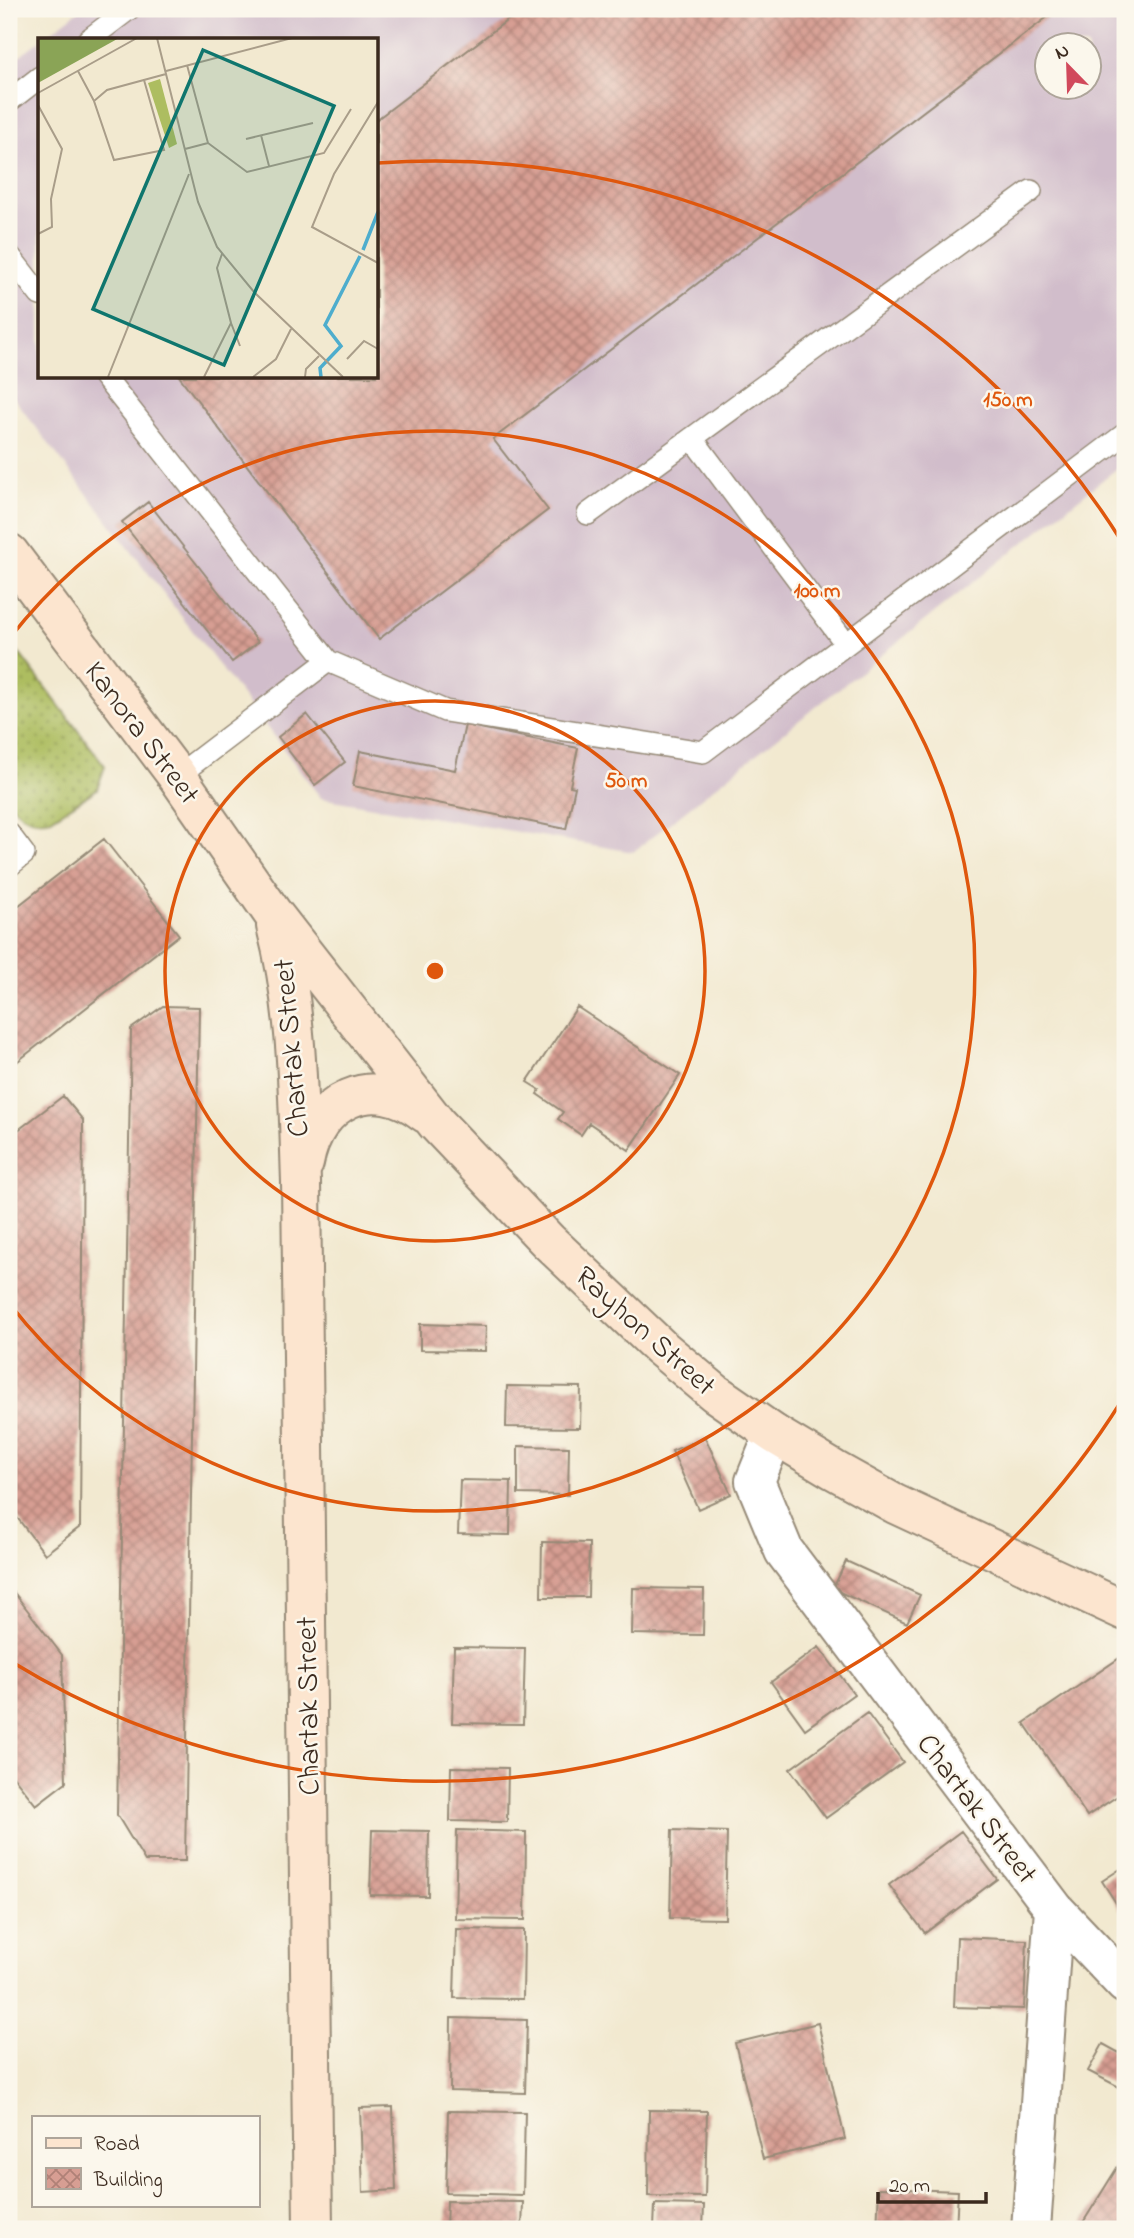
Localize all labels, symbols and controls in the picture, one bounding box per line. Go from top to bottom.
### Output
north arrow [1032,32,1102,102]
inset map [38,38,378,378]
text: N [1051,38,1074,68]
text: 150 m [983,386,1033,416]
text: 100 m [794,577,840,607]
street label: Kanora Street [72,653,209,815]
text: 50 m [605,767,647,797]
street label: Chartak Street [263,957,323,1139]
centre of rings [423,959,447,983]
street label: Rayhon Street [563,1257,725,1408]
street label: Chartak Street [286,1616,334,1796]
street label: Chartak Street [904,1725,1047,1894]
legend [32,2116,259,2206]
text: Road [94,2130,140,2160]
scale bar [878,2161,987,2205]
text: Building [93,2166,163,2198]
text: 20 m [889,2172,930,2202]

